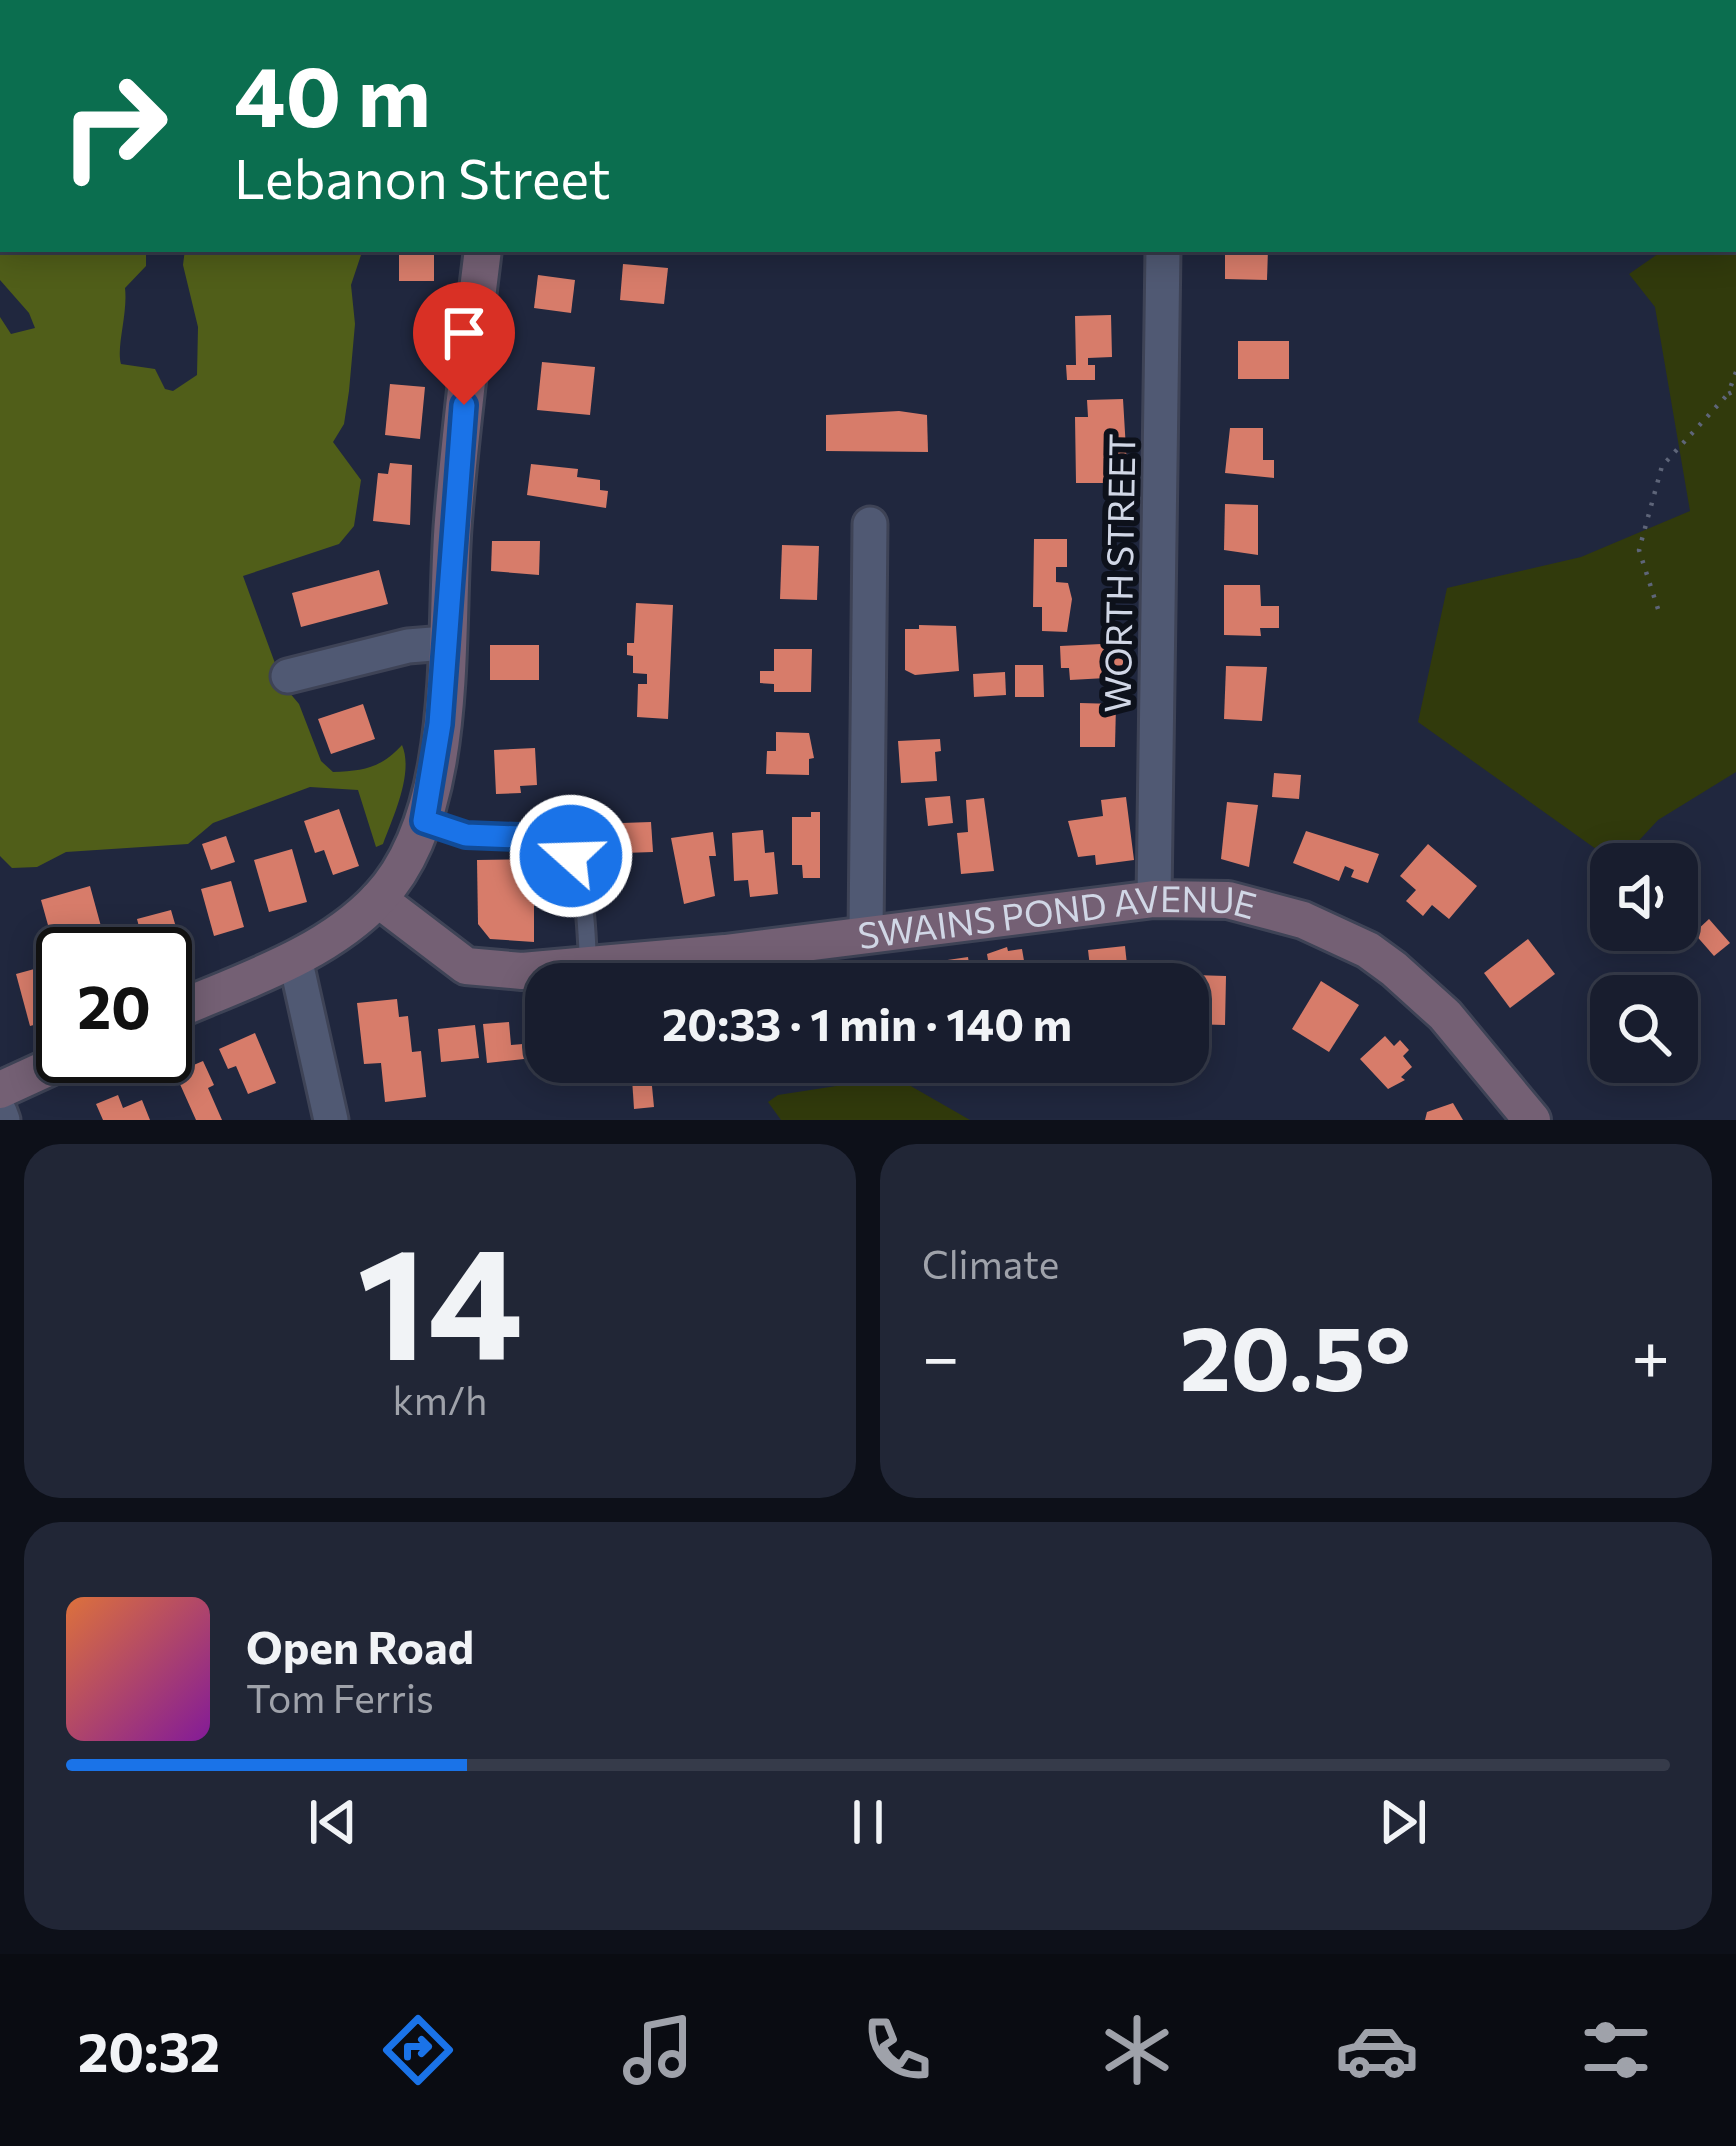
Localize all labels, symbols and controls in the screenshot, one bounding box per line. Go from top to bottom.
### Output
text: 40 m [234,42,431,144]
icon: right [36,48,192,204]
text: Lebanon Street [234,144,611,210]
pin [413,282,515,405]
icon: arrive [431,300,497,366]
street label: WORTH STREET [1094,433,1142,713]
position arrow [508,793,634,919]
map controls [1590,843,1698,1083]
button: sound [1590,843,1698,951]
street label: SWAINS POND AVENUE [855,874,1261,956]
speed limit sign: 20 [36,927,192,1083]
button: search [1590,975,1698,1083]
text: 20:33 · 1 min · 140 m [662,995,1072,1050]
text: 14 [357,1201,523,1392]
text: Climate [922,1239,1059,1287]
text: 20.5° [1180,1299,1411,1410]
text: − [922,1314,960,1395]
text: + [1631,1314,1670,1395]
text: km/h [393,1375,487,1423]
text: Open Road [246,1618,474,1673]
text: Tom Ferris [246,1673,434,1721]
icon: previous [300,1789,366,1855]
icon: pause [835,1789,901,1855]
icon: next [1370,1789,1436,1855]
icon: directions [376,2008,460,2092]
icon: music [616,2008,700,2092]
icon: phone [855,2008,939,2092]
icon: climate [1095,2008,1179,2092]
icon: car [1335,2008,1419,2092]
icon: filters [1574,2008,1658,2092]
text: 20:32 [78,2017,220,2083]

